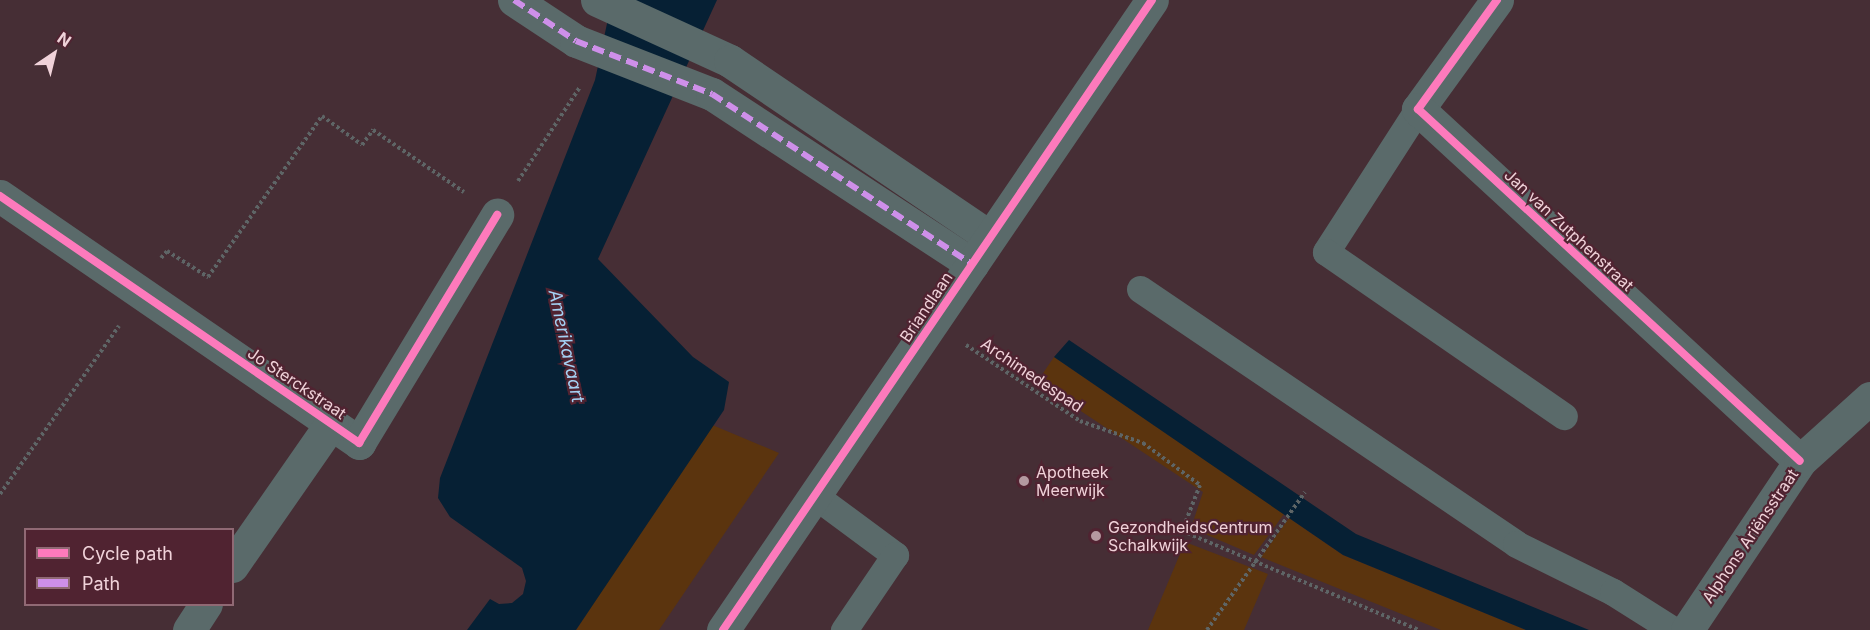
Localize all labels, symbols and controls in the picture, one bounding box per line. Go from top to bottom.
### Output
north arrow [24,24,84,84]
text: N [54,28,75,51]
street label: Jan van Zutphenstraat [1500,165,1638,295]
street label: Briandlaan [896,268,956,346]
water label: Amerikavaart [543,287,589,405]
street label: Archimedespad [977,334,1087,416]
street label: Jo Sterckstraat [244,343,350,423]
place label: Apotheek Meerwijk [1036,462,1109,500]
street label: Alphons Ariënsstraat [1698,465,1802,607]
marker: Apotheek Meerwijk [1017,474,1031,488]
place label: GezondheidsCentrum Schalkwijk [1108,517,1273,555]
legend [24,528,234,606]
marker: GezondheidsCentrum Schalkwijk [1089,529,1103,543]
text: Cycle path [82,543,173,564]
text: Path [82,573,120,594]

